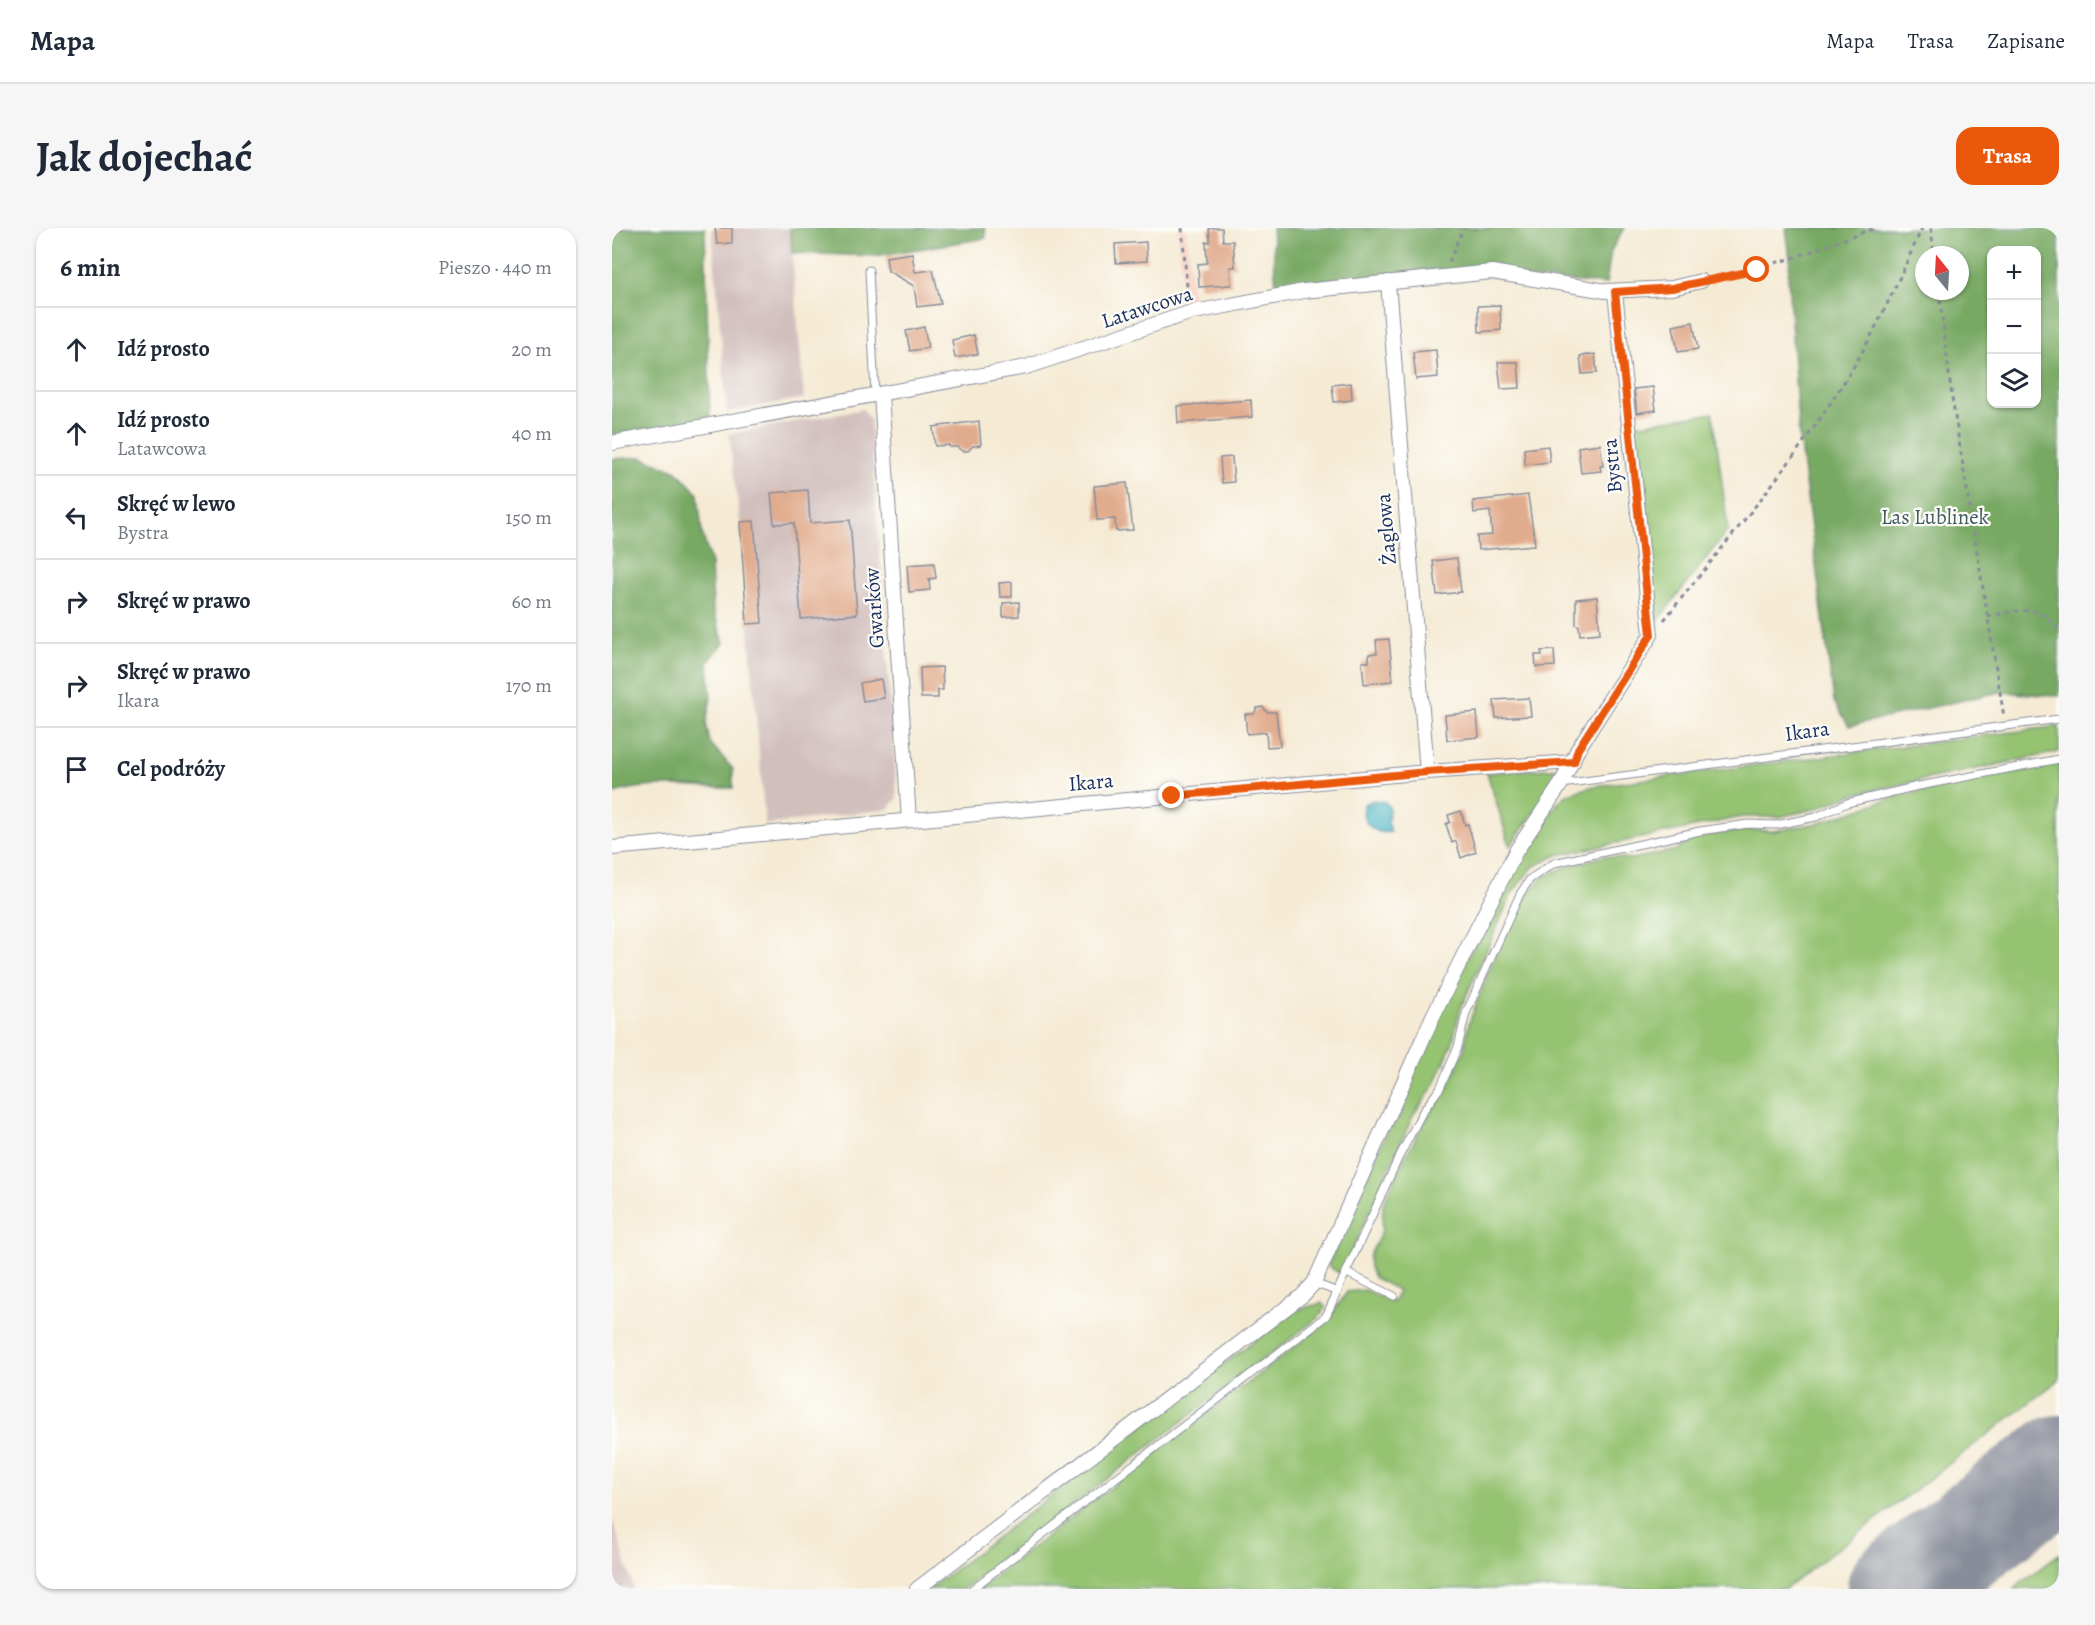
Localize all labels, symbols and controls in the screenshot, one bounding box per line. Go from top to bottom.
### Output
text: Mapa [30,22,95,60]
text: Mapa [1826,27,1874,55]
text: Trasa [1907,27,1954,55]
text: Zapisane [1987,27,2065,55]
button: Trasa [1956,127,2059,185]
text: Jak dojechać [36,128,253,185]
north arrow [1915,246,1969,300]
map controls [1987,246,2041,408]
button: + [1987,246,2041,300]
text: 6 min [60,250,121,285]
text: Pieszo · 440 m [438,254,552,281]
route start [1743,256,1769,282]
street label: Latawcowa [1098,279,1196,335]
button: − [1987,300,2041,354]
icon: ahead [60,333,93,366]
text: Idź prosto [117,334,210,364]
text: 20 m [511,336,552,363]
button: layers [1987,354,2041,408]
text: Idź prosto [117,405,210,435]
icon: ahead [60,417,93,450]
text: 40 m [512,420,552,447]
text: Latawcowa [117,435,207,462]
street label: Bystra [1595,437,1629,495]
text: Skręć w lewo [117,489,236,519]
street label: Żaglowa [1369,492,1403,566]
icon: left [60,501,93,534]
park label: Las Lublinek [1881,503,1990,531]
text: 150 m [505,504,552,531]
text: Bystra [117,519,169,546]
street label: Gwarków [857,567,891,649]
icon: right [60,585,93,618]
text: Skręć w prawo [117,586,251,616]
text: 60 m [512,588,552,615]
text: Skręć w prawo [117,657,251,687]
icon: right [60,669,93,702]
text: 170 m [506,672,552,699]
text: Ikara [117,687,160,714]
street label: Ikara [1783,714,1831,748]
icon: arrive [60,753,93,786]
text: Cel podróży [117,754,225,784]
street label: Ikara [1067,766,1115,798]
route end [1158,782,1184,808]

